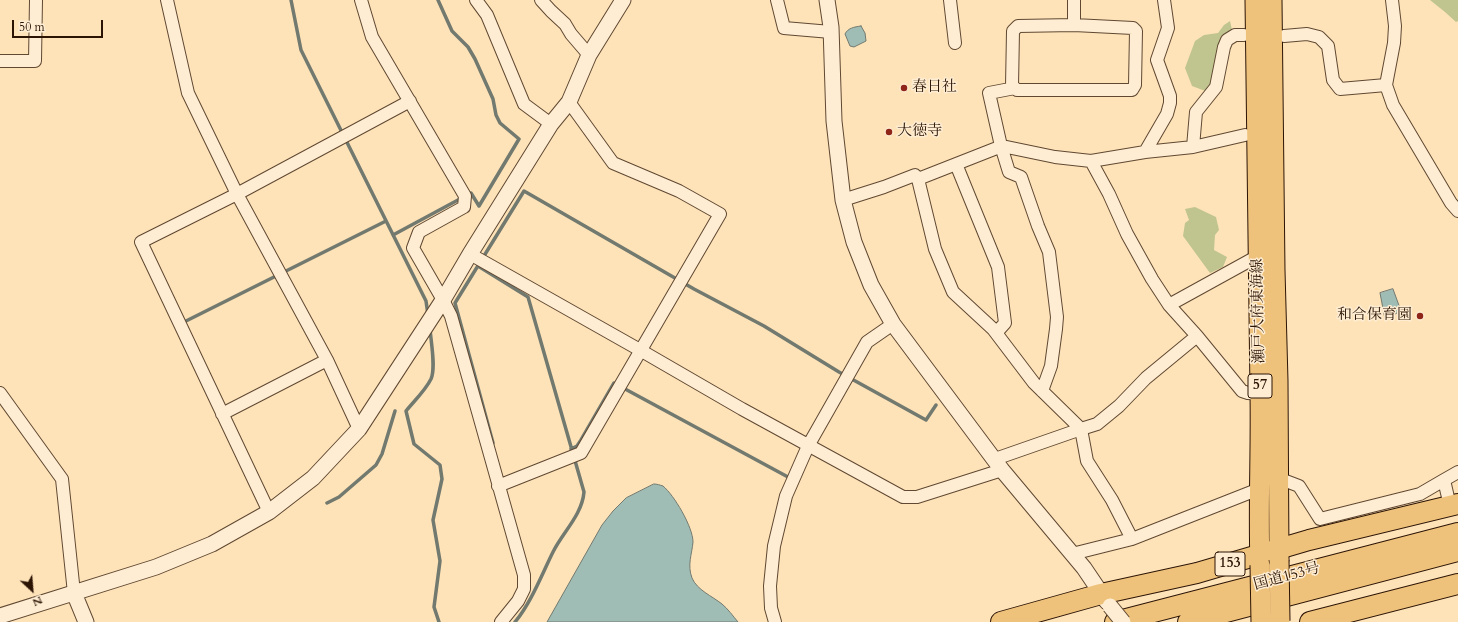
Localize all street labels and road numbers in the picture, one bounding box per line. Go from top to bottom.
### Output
street label: 瀬戸大府東海線 [1249,258,1269,364]
road number: 57 [1248,374,1272,398]
road number: 153 [1215,552,1245,576]
street label: 国道153号 [1252,560,1322,594]

